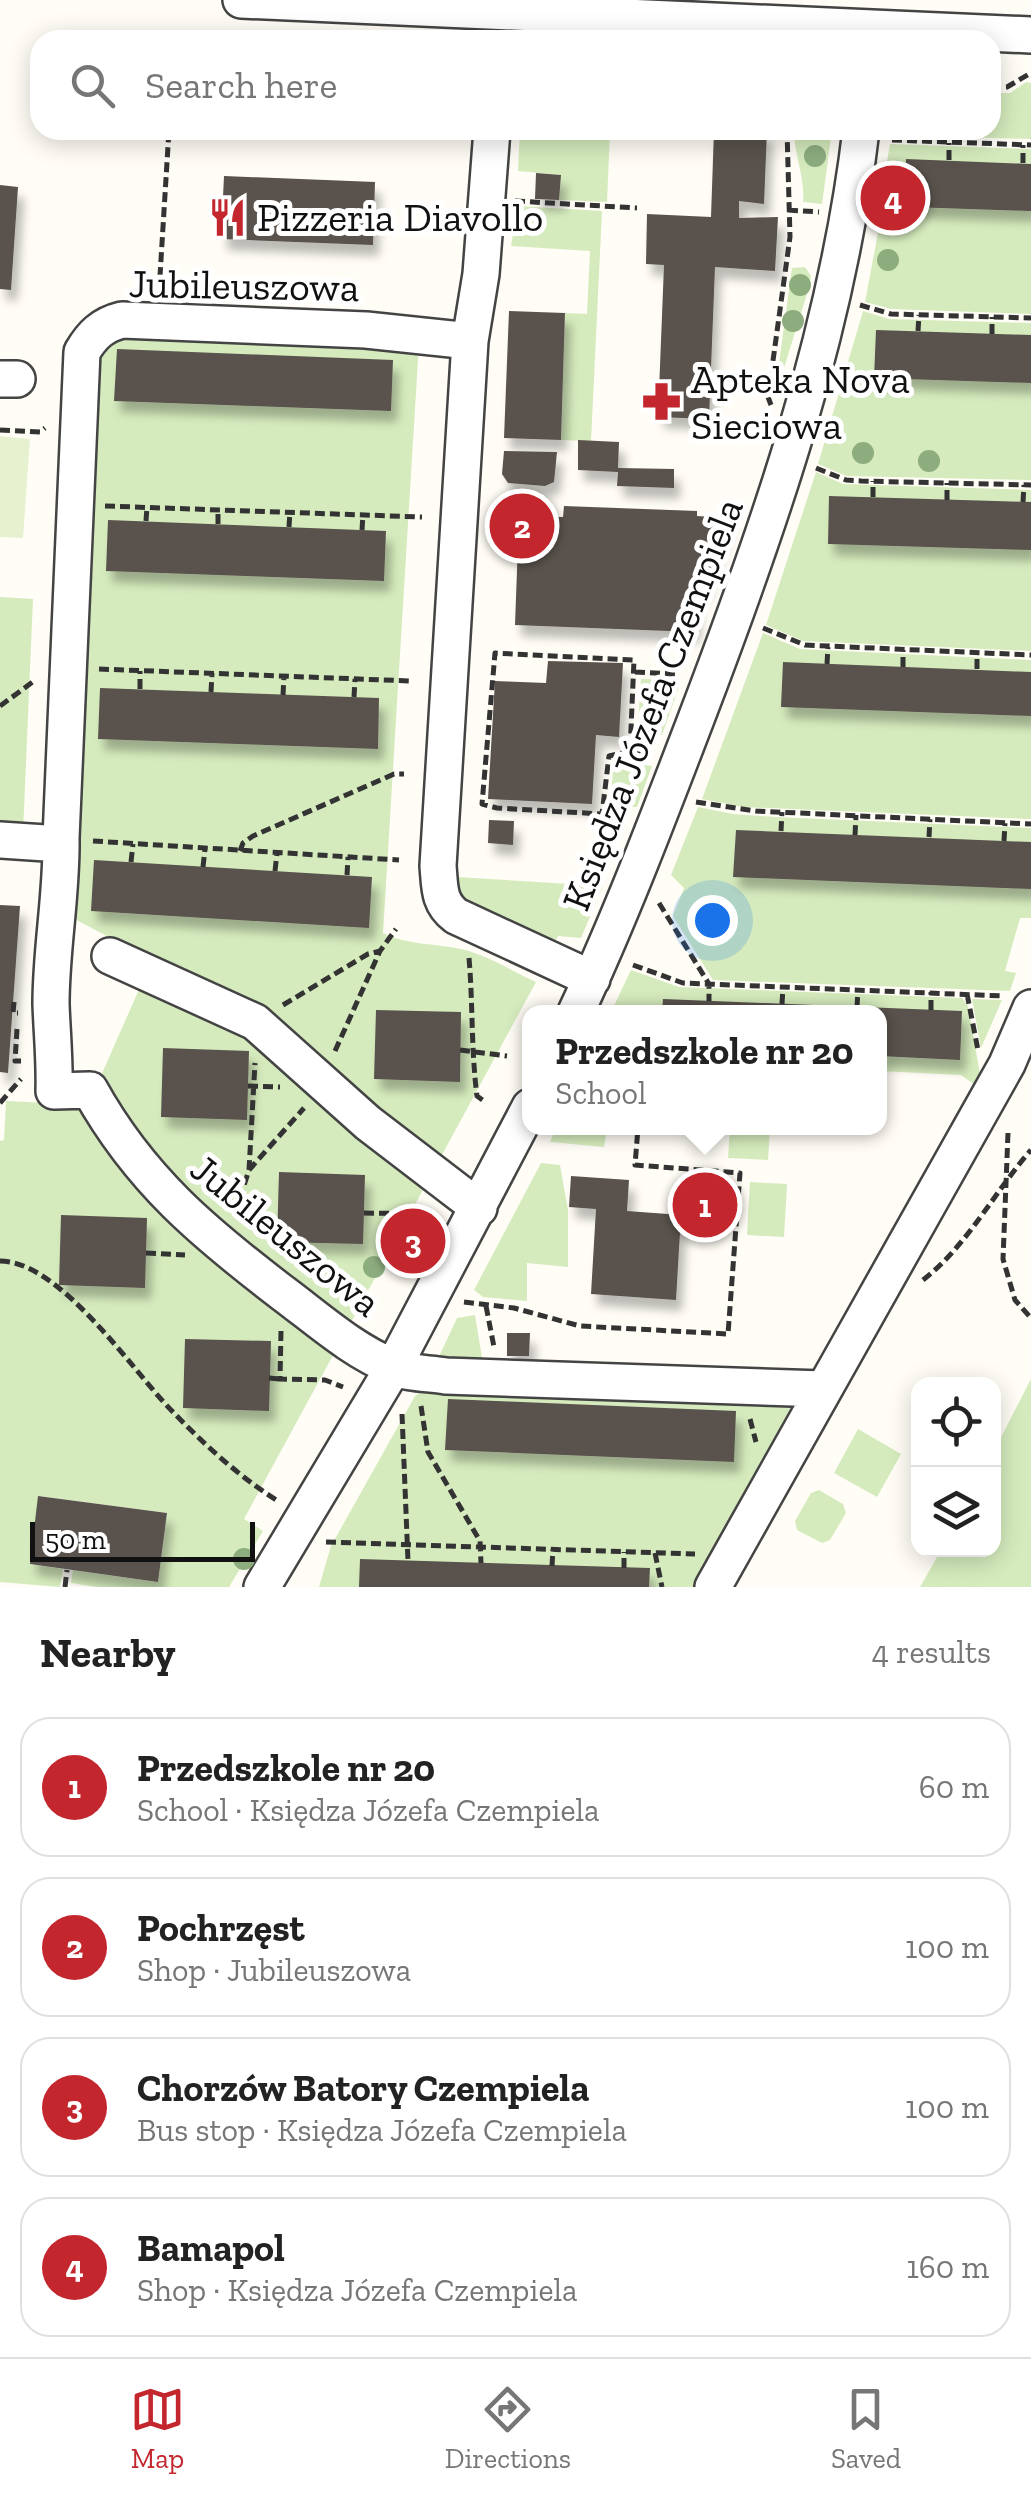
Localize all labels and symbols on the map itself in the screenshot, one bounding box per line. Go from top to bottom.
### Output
pin: 4 [860,160,926,236]
place label: Pizzeria Diavollo [257,193,543,241]
restaurant icon: Pizzeria Diavollo [206,196,248,238]
street label: Jubileuszowa [128,259,360,311]
place label: Apteka Nova Sieciowa [691,355,910,449]
pharmacy icon: Apteka Nova Sieciowa [640,381,682,423]
pin: 2 [490,488,554,564]
street label: Księdza Józefa Czempiela [551,491,753,917]
your location [687,895,738,946]
street label: Jubileuszowa [181,1144,391,1326]
pin: 1 [672,1168,738,1242]
pin: 3 [380,1204,446,1278]
scale bar [30,1517,255,1562]

